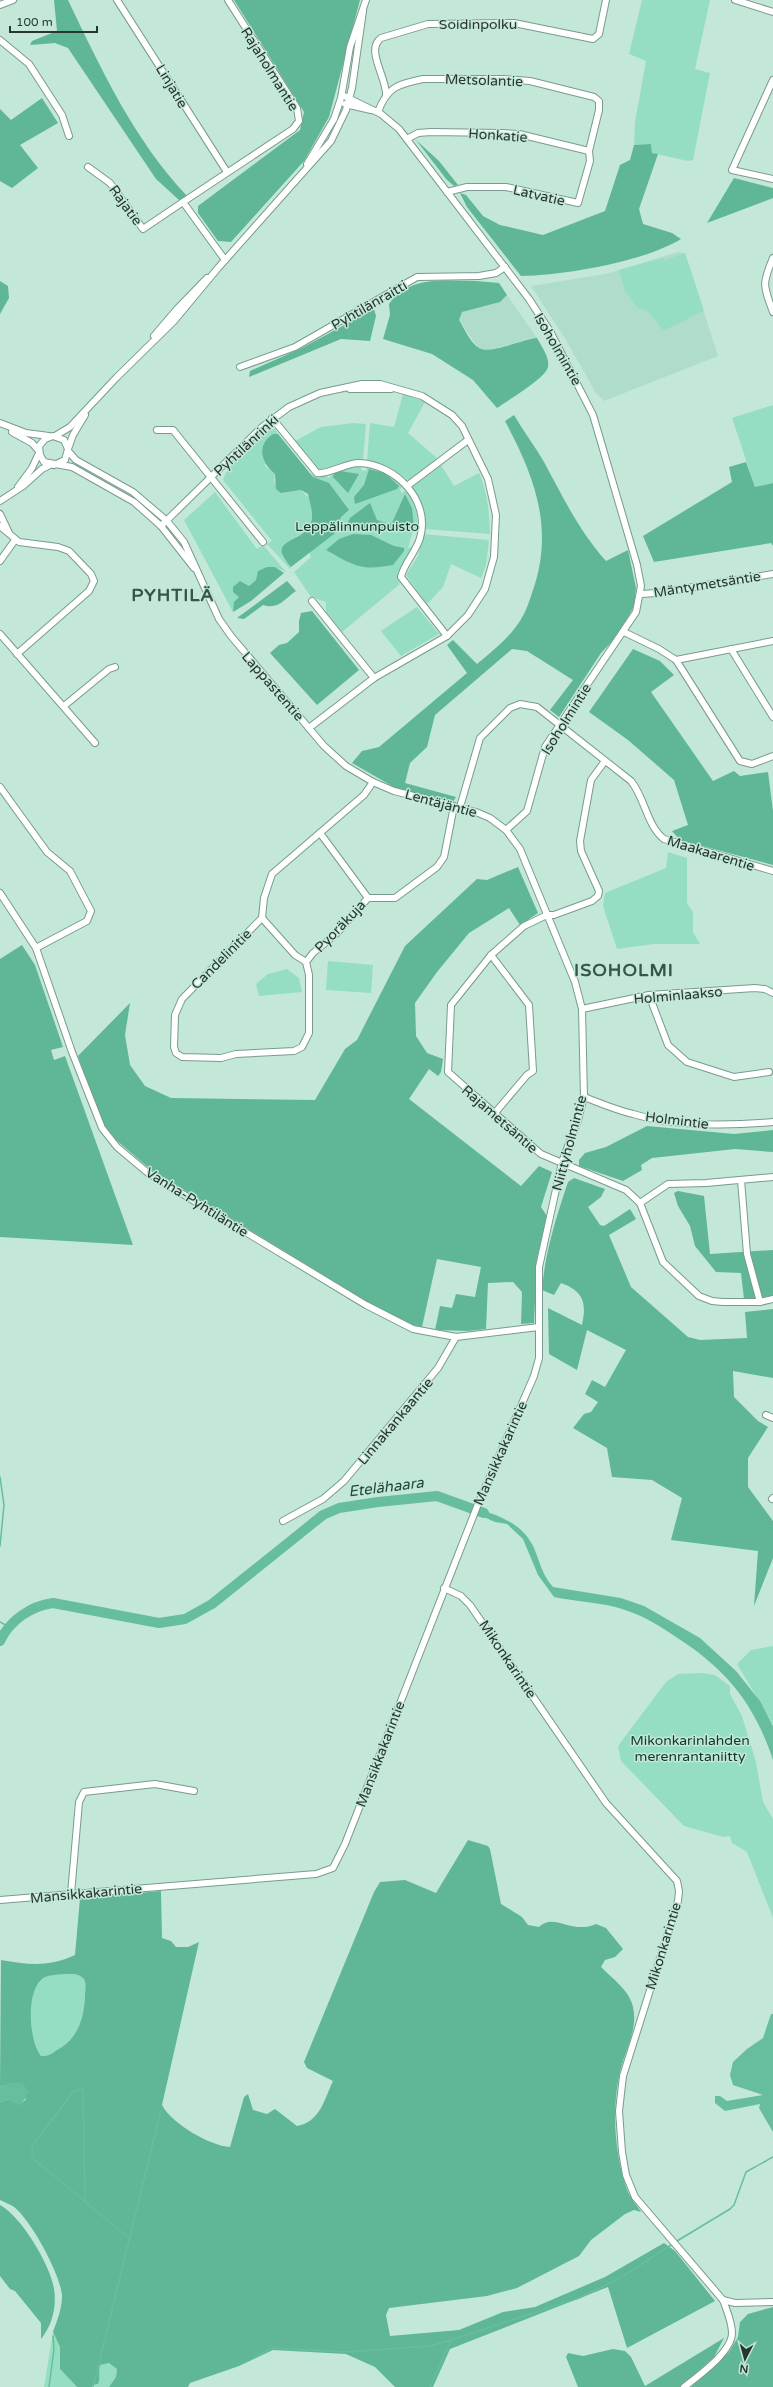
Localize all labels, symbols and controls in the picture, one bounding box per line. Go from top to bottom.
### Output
scale bar [10,8,97,34]
text: 100 m [16,15,53,29]
street label: Soidinpolku [439,16,517,33]
street label: Rajaholmantie [237,24,302,114]
street label: Linjatie [152,61,191,111]
street label: Metsolantie [445,71,523,90]
street label: Honkatie [468,125,528,146]
street label: Latvatie [511,181,567,210]
street label: Rajatie [105,182,146,229]
street label: Pyhtilänraitti [328,277,410,334]
street label: Isoholmintie [530,310,585,389]
street label: Pyhtilänrinki [210,411,282,480]
park label: Leppälinnunpuisto [295,518,419,535]
street label: Mäntymetsäntie [652,568,762,601]
district label: PYHTILÄ [131,584,215,606]
street label: Lappastentie [238,648,307,725]
street label: Isoholmintie [538,680,595,758]
street label: Lentäjäntie [403,786,479,821]
street label: Maakaarentie [665,832,757,875]
street label: Pyoräkuja [311,897,369,956]
street label: Candelinitie [188,925,255,993]
district label: ISOHOLMI [574,959,674,981]
street label: Holminlaakso [633,983,723,1008]
street label: Rajametsäntie [458,1082,541,1157]
street label: Niittyholmintie [549,1093,590,1193]
street label: Holmintie [644,1108,710,1133]
street label: Vanha-Pyhtiläntie [142,1164,251,1241]
street label: Linnakankaantie [354,1374,437,1468]
street label: Mansikkakarintie [470,1398,531,1508]
water label: Etelähaara [347,1473,425,1501]
street label: Mikonkarintie [475,1617,540,1702]
street label: Mansikkakarintie [352,1699,409,1810]
park label: Mikonkarinlahden merenrantaniitty [630,1732,750,1765]
street label: Mansikkakarintie [29,1880,143,1907]
street label: Mikonkarintie [642,1900,685,1992]
north arrow [725,2339,765,2379]
text: N [739,2362,749,2375]

